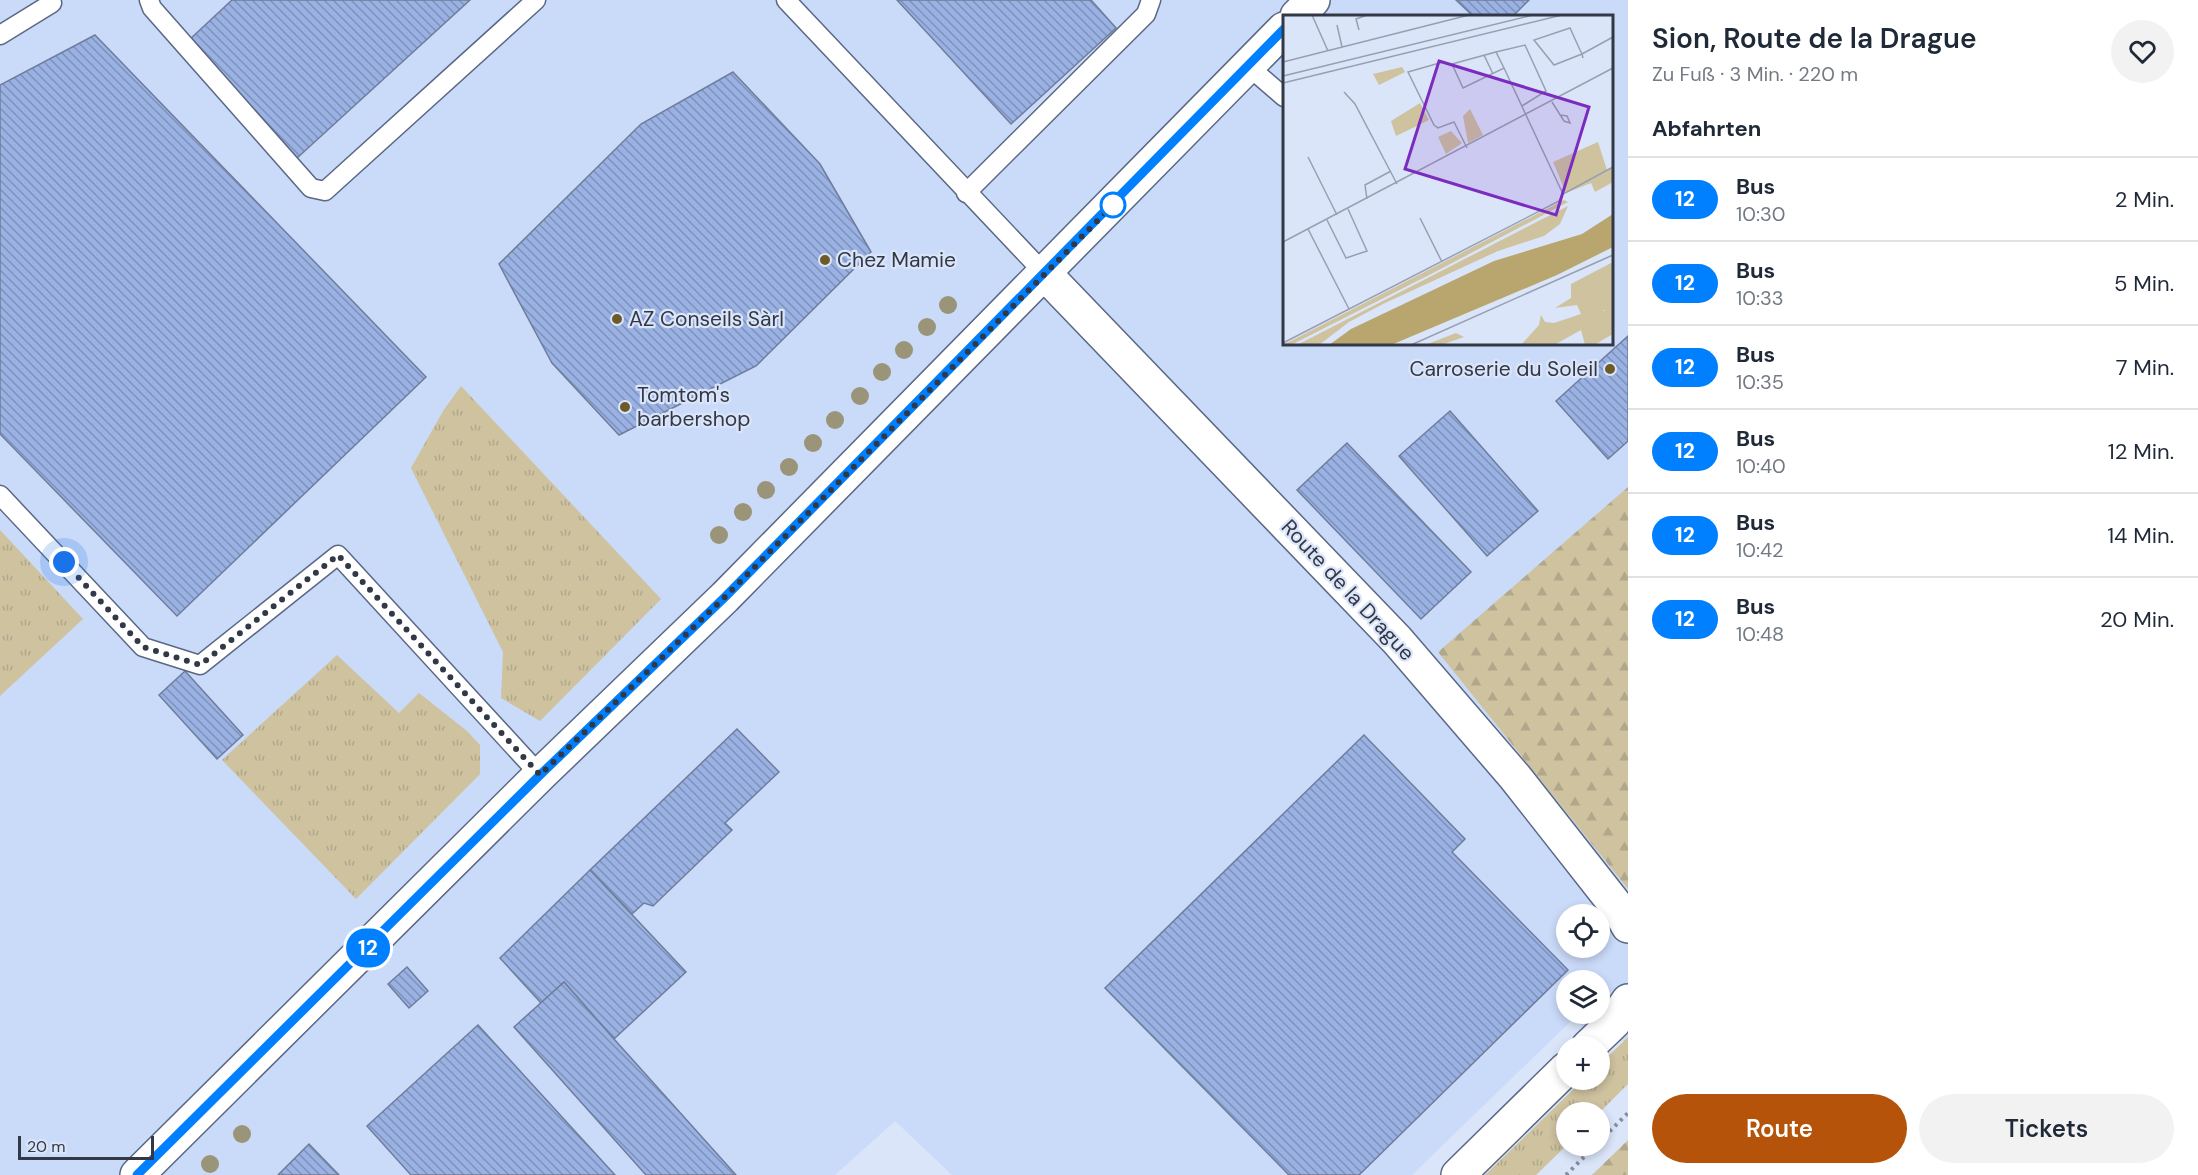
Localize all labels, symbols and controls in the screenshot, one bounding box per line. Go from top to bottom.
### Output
inset map [1283,15,1613,345]
text: Sion, Route de la Drague [1652,20,1977,57]
button: heart [2111,20,2174,83]
text: Zu Fuß · 3 Min. · 220 m [1652,61,1858,87]
text: Abfahrten [1652,114,1761,143]
text: Bus [1736,172,1775,201]
text: 12 [1675,185,1695,213]
text: 2 Min. [2115,185,2174,214]
unlabelled marker [1100,192,1126,218]
text: 10:30 [1736,201,1785,227]
place label: Chez Mamie [837,246,956,274]
marker: Chez Mamie [818,253,832,267]
text: Bus [1736,256,1775,285]
text: 12 [1675,269,1695,297]
text: 5 Min. [2114,269,2174,298]
text: 10:33 [1736,285,1784,311]
place label: AZ Conseils Sàrl [629,305,784,333]
marker: AZ Conseils Sàrl [610,312,624,326]
text: Bus [1736,340,1775,369]
text: 12 [1675,353,1695,381]
text: 7 Min. [2116,353,2174,382]
place label: Carroserie du Soleil [1409,355,1598,383]
marker: Carroserie du Soleil [1603,362,1617,376]
text: 10:35 [1736,369,1784,395]
place label: Tomtom's barbershop [637,381,750,433]
marker: Tomtom's barbershop [618,400,632,414]
text: Bus [1736,424,1775,453]
text: 12 [1675,437,1695,465]
text: 12 Min. [2108,437,2174,466]
text: 10:40 [1736,453,1786,479]
text: Bus [1736,508,1775,537]
street label: Route de la Drague [1275,513,1421,667]
text: 12 [1675,521,1695,549]
text: 14 Min. [2107,521,2174,550]
text: 10:42 [1736,537,1784,563]
your location [49,547,79,577]
text: Bus [1736,592,1775,621]
text: 12 [1675,605,1695,633]
text: 20 Min. [2100,605,2174,634]
text: 10:48 [1736,621,1784,647]
map controls [1556,904,1610,1156]
button: locate [1556,904,1610,958]
line badge: 12 [341,928,395,968]
text: 12 [358,934,378,962]
button: layers [1556,970,1610,1024]
button: + [1556,1036,1610,1090]
button: Route [1652,1094,1907,1163]
button: Tickets [1919,1094,2174,1163]
button: − [1556,1102,1610,1156]
scale bar [18,1133,154,1160]
text: 20 m [27,1136,66,1157]

